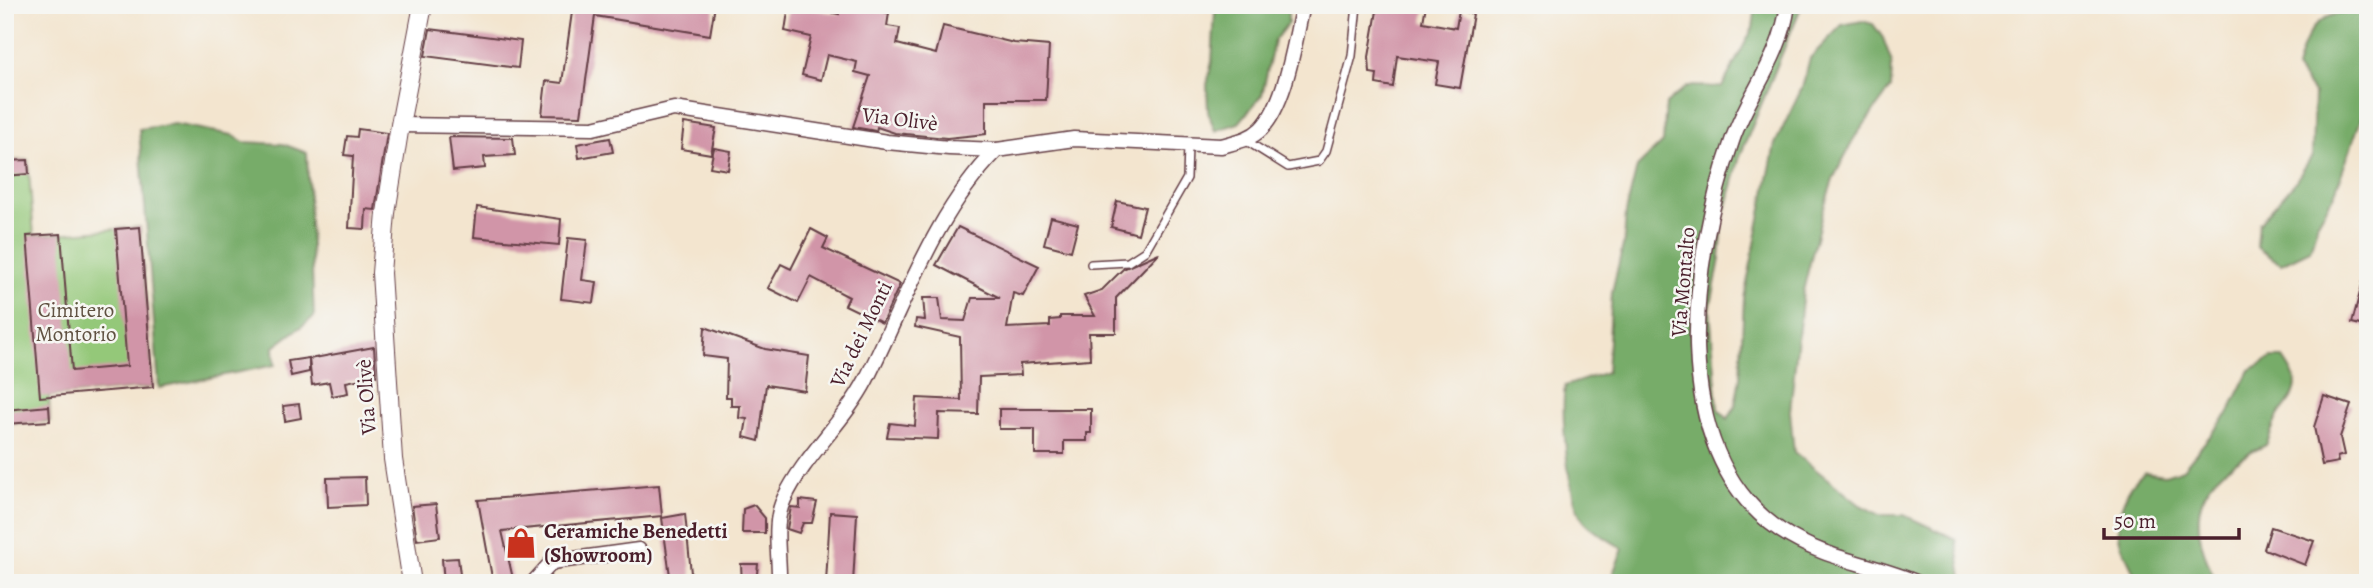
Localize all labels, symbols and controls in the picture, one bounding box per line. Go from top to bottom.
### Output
street label: Via Olivè [860,100,939,138]
street label: Via Montalto [1664,226,1702,339]
street label: Via dei Monti [823,276,899,393]
park label: Cimitero Montorio [35,296,117,348]
street label: Via Olivè [349,358,383,437]
scale bar [2104,497,2238,541]
text: 50 m [2114,507,2156,535]
place label: Ceramiche Benedetti (Showroom) [544,517,728,569]
shop icon: Ceramiche Benedetti (Showroom) [504,526,538,560]

